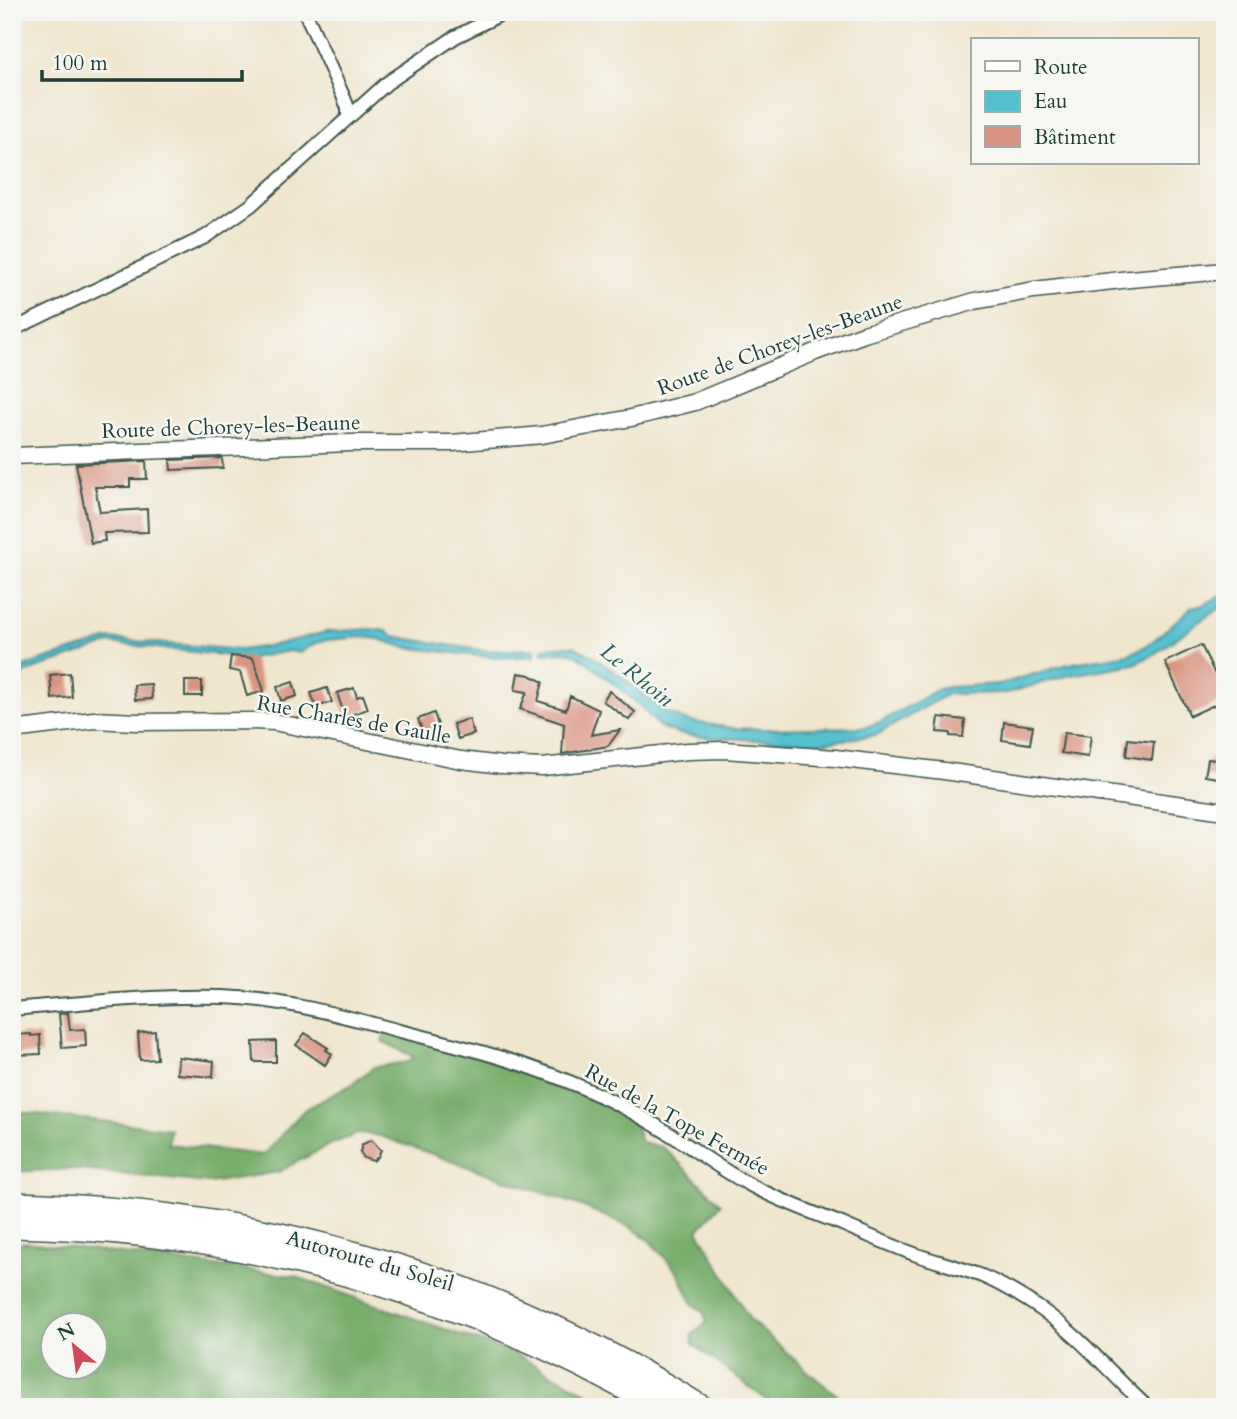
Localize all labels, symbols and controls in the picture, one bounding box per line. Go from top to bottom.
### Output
scale bar [42,38,242,82]
legend [971,38,1198,164]
text: 100 m [52,49,108,78]
text: Route [1034,53,1088,82]
text: Eau [1034,87,1068,116]
text: Bâtiment [1034,123,1116,152]
street label: Route de Chorey-les-Beaune [653,287,907,403]
street label: Route de Chorey-les-Beaune [101,408,361,446]
water label: Le Rhoin [594,636,681,715]
street label: Rue Charles de Gaulle [255,689,453,751]
street label: Rue de la Tope Fermée [580,1057,774,1183]
street label: Autoroute du Soleil [283,1223,457,1299]
north arrow [38,1310,108,1380]
text: N [53,1316,80,1347]

